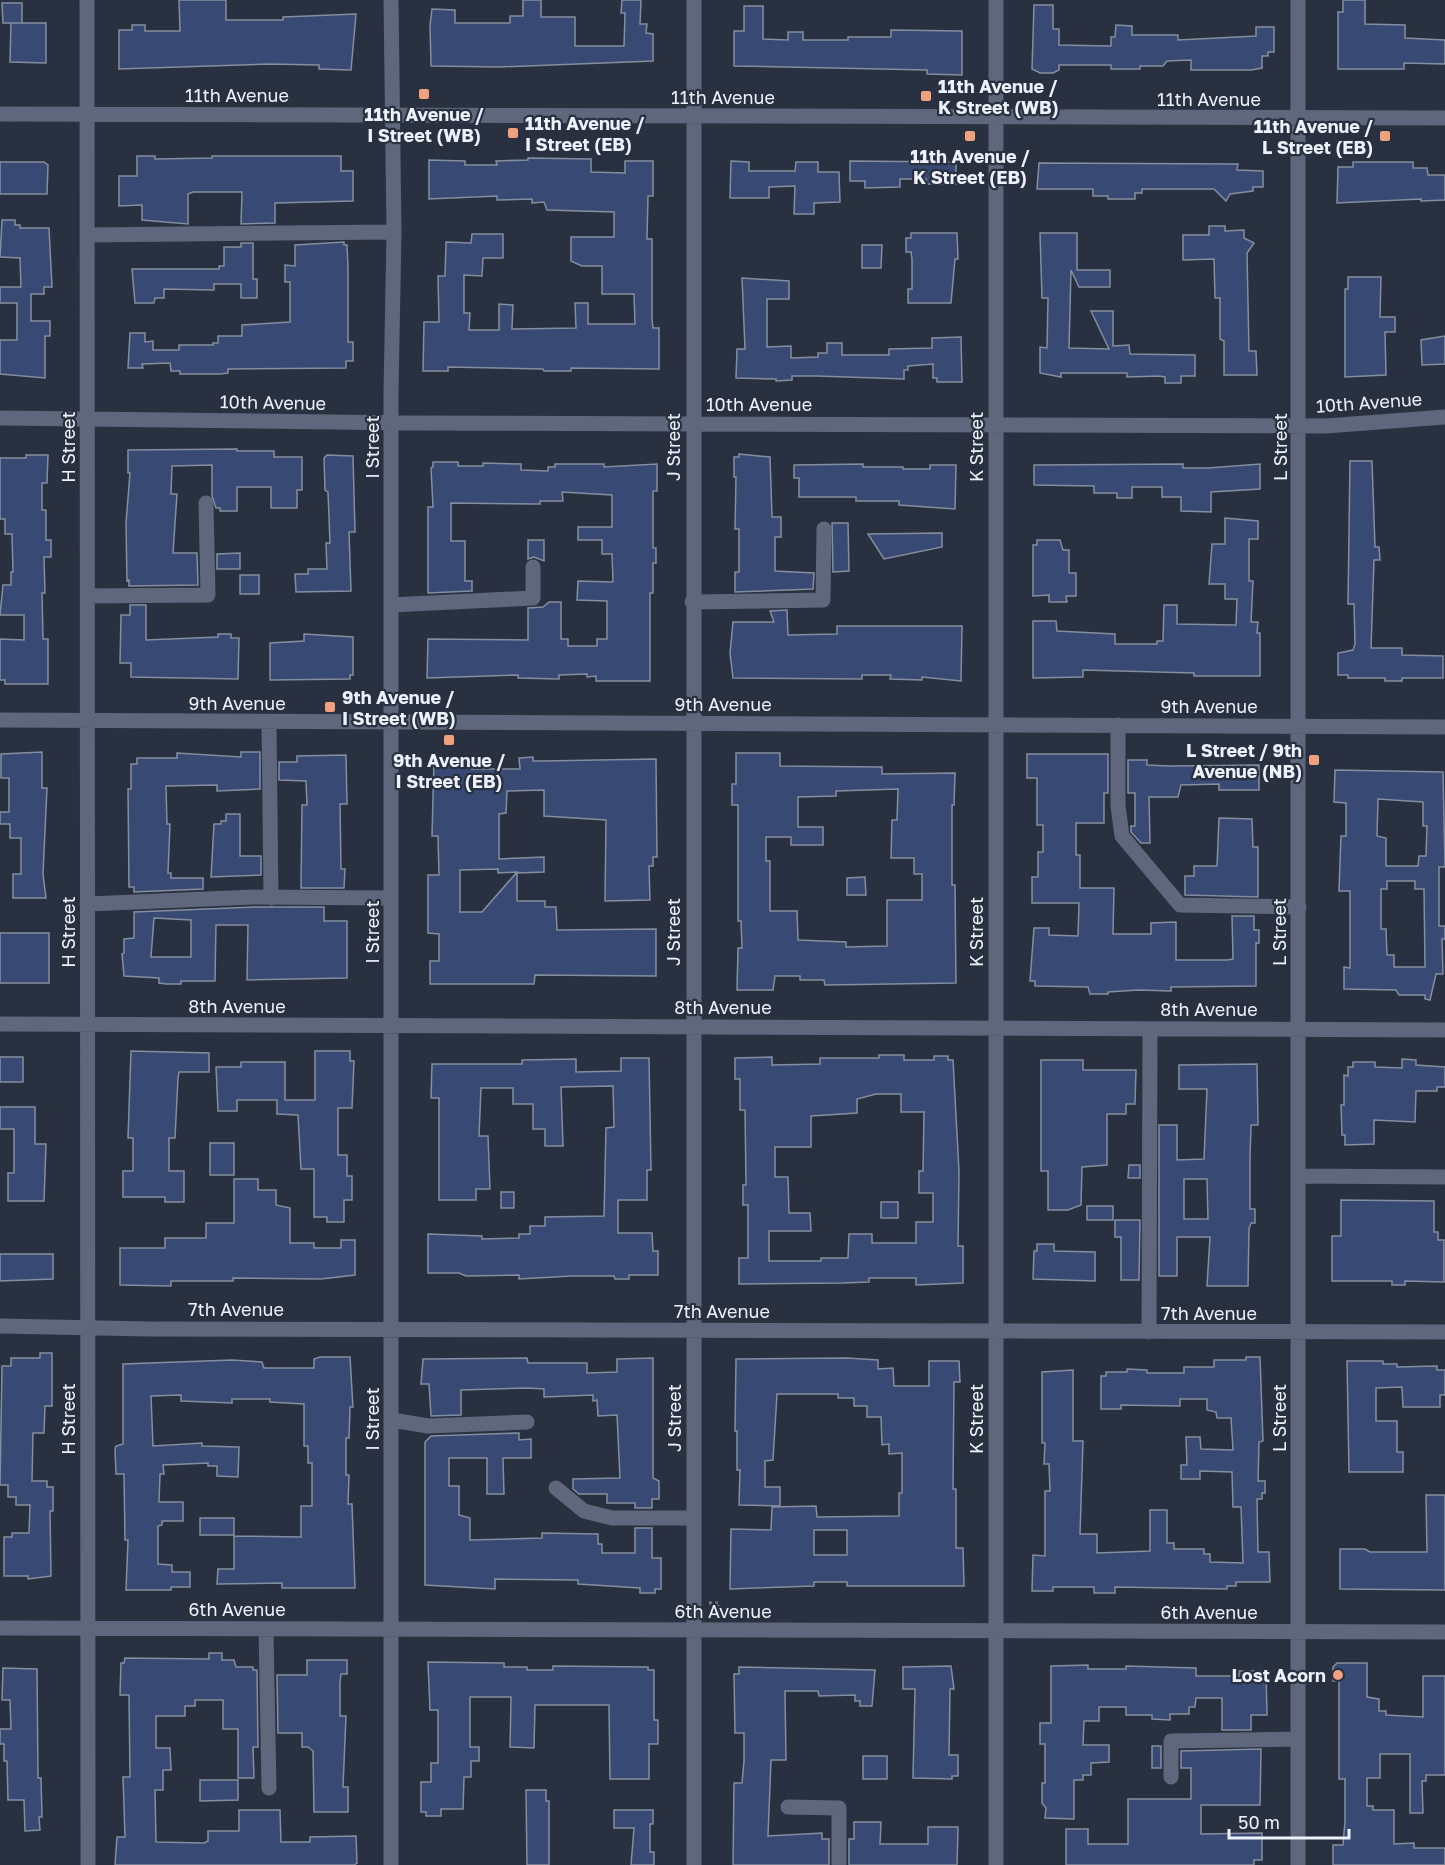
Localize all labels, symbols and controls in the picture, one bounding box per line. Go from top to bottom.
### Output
place label: 11th Avenue / K Street (WB) [938,75,1059,118]
street label: 11th Avenue [185,84,289,106]
street label: 11th Avenue [671,86,775,108]
marker: 11th Avenue / I Street (WB) [417,87,431,101]
street label: 11th Avenue [1157,88,1261,110]
marker: 11th Avenue / K Street (WB) [919,89,933,103]
place label: 11th Avenue / I Street (WB) [364,103,484,146]
place label: 11th Avenue / I Street (EB) [525,112,645,155]
place label: 11th Avenue / L Street (EB) [1254,115,1373,158]
marker: 11th Avenue / I Street (EB) [506,126,520,140]
marker: 11th Avenue / K Street (EB) [963,129,977,143]
marker: 11th Avenue / L Street (EB) [1378,129,1392,143]
place label: 11th Avenue / K Street (EB) [910,145,1030,188]
street label: 10th Avenue [1315,387,1423,417]
street label: 10th Avenue [220,390,326,414]
street label: 10th Avenue [706,393,812,415]
street label: H Street [57,411,79,483]
street label: K Street [965,412,987,482]
street label: J Street [662,413,684,481]
street label: L Street [1269,413,1291,481]
street label: I Street [361,415,383,479]
place label: 9th Avenue / I Street (WB) [342,686,456,729]
street label: 9th Avenue [188,692,286,714]
street label: 9th Avenue [674,693,772,715]
street label: 9th Avenue [1160,695,1258,717]
marker: 9th Avenue / I Street (WB) [323,700,337,714]
marker: 9th Avenue / I Street (EB) [442,733,456,747]
place label: L Street / 9th Avenue (NB) [1186,739,1302,782]
place label: 9th Avenue / I Street (EB) [393,749,505,792]
marker: L Street / 9th Avenue (NB) [1307,753,1321,767]
street label: H Street [57,896,79,968]
street label: K Street [965,897,987,967]
street label: J Street [662,898,684,966]
street label: L Street [1268,898,1290,966]
street label: I Street [361,900,383,964]
street label: 8th Avenue [188,995,286,1017]
street label: 8th Avenue [674,996,772,1018]
street label: 8th Avenue [1160,998,1258,1020]
street label: 7th Avenue [188,1298,284,1320]
street label: 7th Avenue [674,1300,770,1322]
street label: 7th Avenue [1161,1302,1257,1324]
street label: H Street [57,1383,79,1455]
street label: J Street [663,1384,685,1452]
street label: K Street [965,1384,987,1454]
street label: L Street [1268,1384,1290,1452]
street label: I Street [361,1387,383,1451]
street label: 6th Avenue [188,1598,286,1620]
street label: 6th Avenue [674,1600,772,1622]
street label: 6th Avenue [1160,1601,1258,1623]
place label: Lost Acorn [1232,1664,1326,1686]
marker: Lost Acorn [1331,1668,1345,1682]
scale bar [1229,1802,1349,1840]
text: 50 m [1238,1811,1280,1833]

